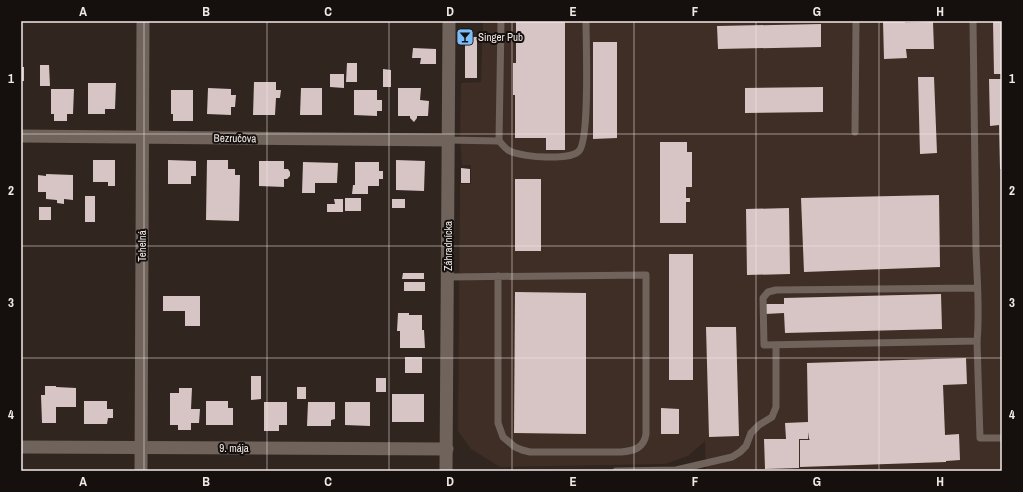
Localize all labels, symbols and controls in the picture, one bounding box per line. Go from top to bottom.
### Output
text: A [79,3,87,20]
text: B [202,3,210,20]
text: C [324,3,332,20]
text: D [446,3,454,20]
text: E [569,3,577,20]
text: F [692,3,699,20]
text: G [813,3,821,20]
text: H [936,3,944,20]
bar icon: Singer Pub [455,27,475,47]
place label: Singer Pub [478,30,523,44]
text: 1 [8,70,14,87]
text: 1 [1009,70,1015,87]
street label: Bezručova [214,131,256,145]
text: 2 [8,182,14,199]
text: 2 [1009,182,1015,199]
street label: Záhradnícka [441,221,455,271]
street label: Tehelná [135,230,149,262]
text: 3 [8,294,14,311]
text: 3 [1009,294,1015,311]
text: 4 [8,406,14,423]
text: 4 [1009,406,1015,423]
street label: 9. mája [219,441,249,455]
text: A [79,473,87,490]
text: B [202,473,210,490]
text: C [324,473,332,490]
text: D [446,473,454,490]
text: E [569,473,577,490]
text: F [692,473,699,490]
text: G [813,473,821,490]
text: H [936,473,944,490]

